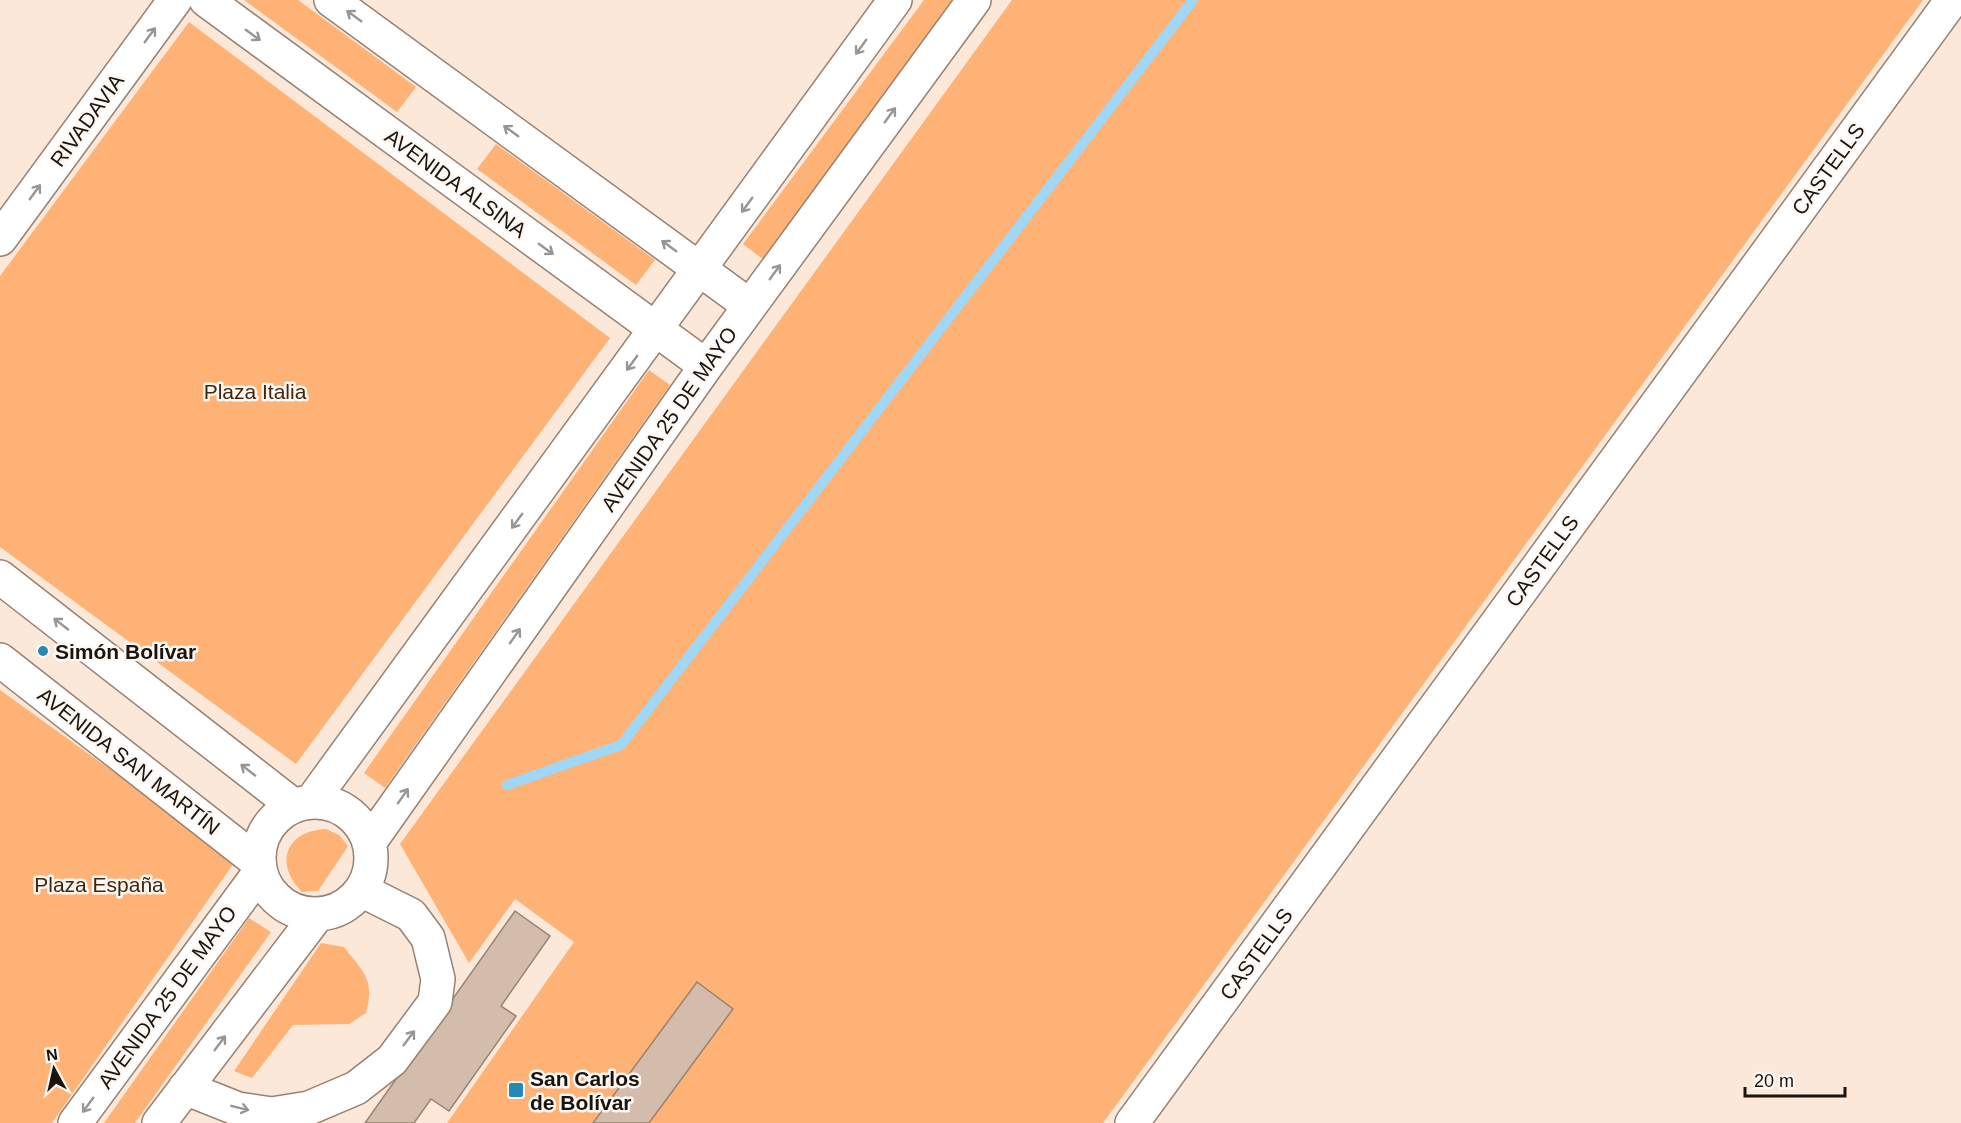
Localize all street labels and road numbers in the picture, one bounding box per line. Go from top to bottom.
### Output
street label: RIVADAVIA [46,69,128,171]
street label: CASTELLS [1787,119,1869,219]
street label: AVENIDA ALSINA [381,124,531,242]
street label: AVENIDA 25 DE MAYO [597,322,741,516]
street label: CASTELLS [1501,511,1583,611]
street label: AVENIDA SAN MARTÍN [33,683,225,839]
street label: AVENIDA 25 DE MAYO [93,901,241,1093]
street label: CASTELLS [1215,904,1297,1004]

